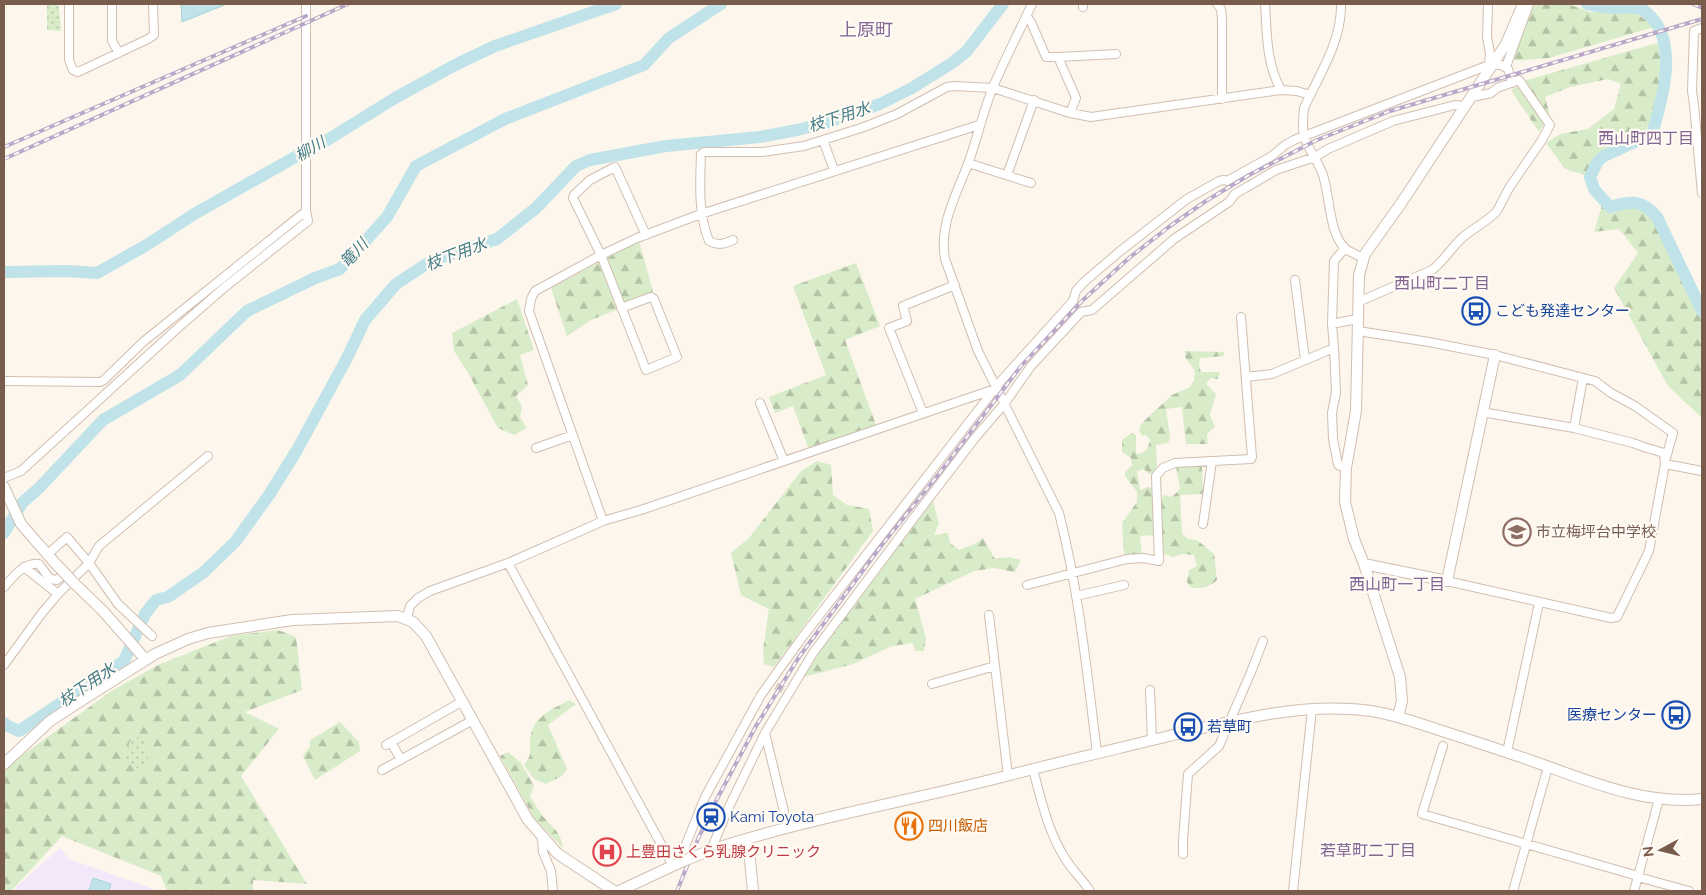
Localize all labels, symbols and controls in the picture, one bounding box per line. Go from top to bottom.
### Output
district label: 上原町 [839,19,893,40]
water label: 枝下用水 [806,97,874,136]
district label: 西山町四丁目 [1598,129,1694,148]
water label: 柳川 [291,132,330,165]
water label: 篭川 [336,233,373,271]
water label: 枝下用水 [423,233,491,274]
district label: 西山町二丁目 [1394,274,1490,293]
bus stop icon: こども発達センター [1461,296,1491,326]
place label: こども発達センター [1495,302,1630,320]
school or university icon: 市立梅坪台中学校 [1502,517,1532,547]
place label: 市立梅坪台中学校 [1536,523,1656,541]
district label: 西山町一丁目 [1349,575,1445,594]
water label: 枝下用水 [55,658,120,711]
bus stop icon: 医療センター [1661,700,1691,730]
place label: 医療センター [1567,706,1657,724]
bus stop icon: 若草町 [1173,712,1203,742]
place label: 若草町 [1207,718,1252,736]
station icon: Kami Toyota [696,802,726,832]
place label: Kami Toyota [730,808,814,826]
restaurant icon: 四川飯店 [894,811,924,841]
place label: 四川飯店 [928,817,988,835]
north arrow [1636,825,1686,875]
hospital icon: 上豊田さくら乳腺クリニック [592,837,622,867]
district label: 若草町二丁目 [1320,841,1416,860]
place label: 上豊田さくら乳腺クリニック [626,843,821,861]
text: N [1640,845,1657,858]

